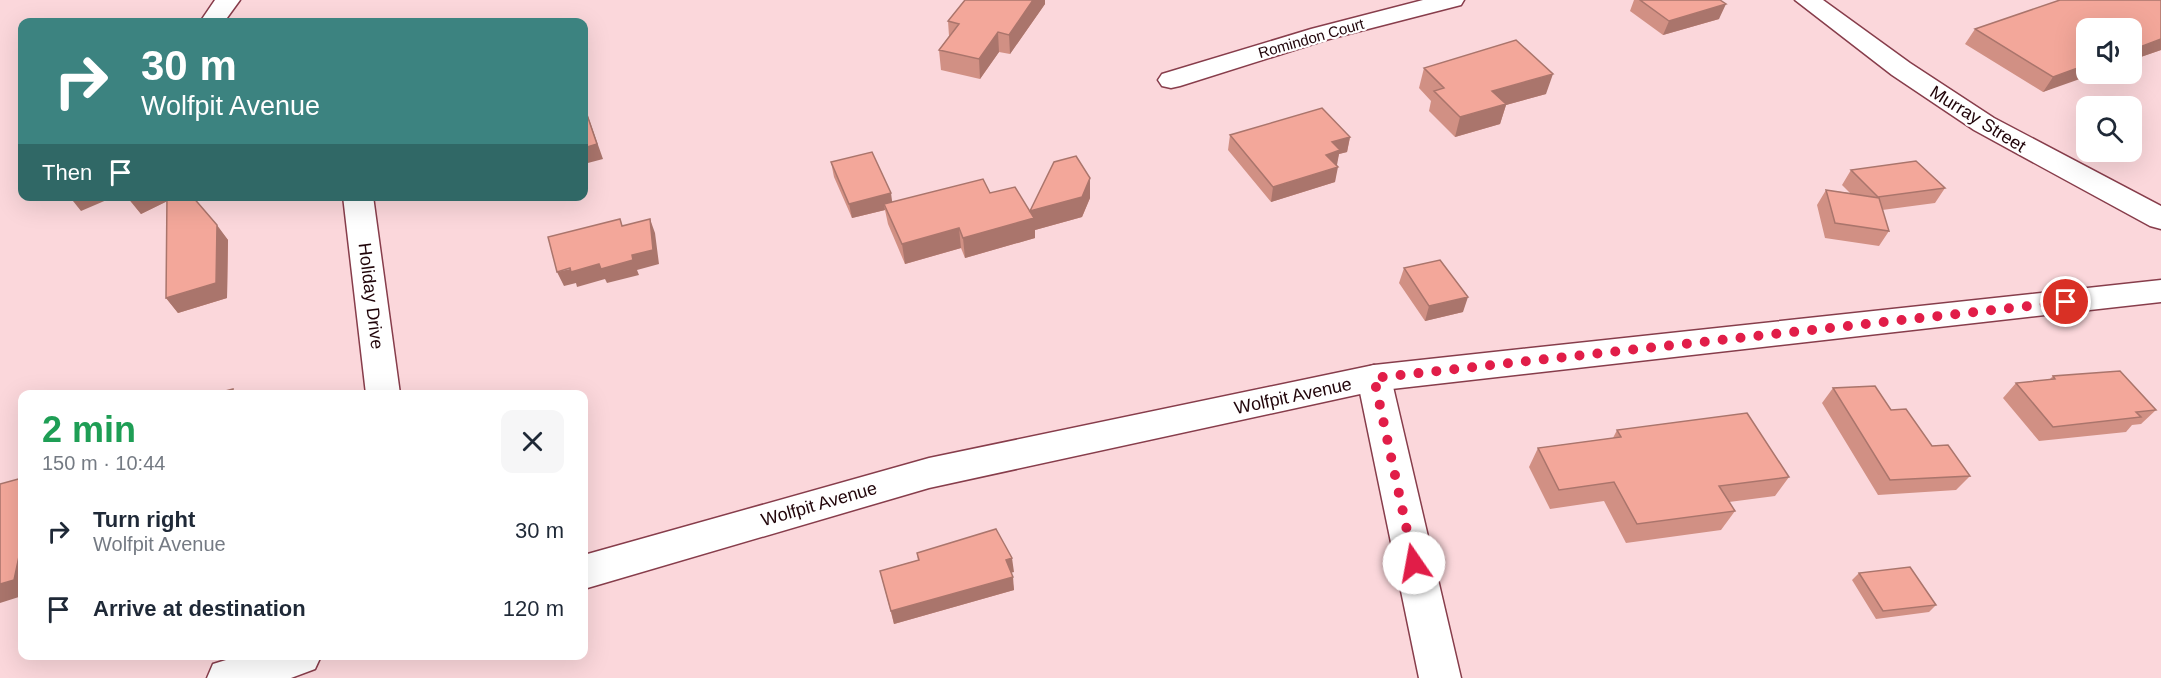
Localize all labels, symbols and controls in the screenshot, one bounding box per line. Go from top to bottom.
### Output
street label: Romindon Court [1256,15,1367,61]
map controls [2076,18,2142,162]
button: sound [2076,18,2142,84]
icon: right [42,42,120,120]
text: 30 m [141,42,237,89]
street label: Murray Street [1926,82,2030,156]
text: Wolfpit Avenue [141,91,320,121]
button: search [2076,96,2142,162]
icon: arrive [104,156,137,189]
text: Then [42,160,92,185]
street label: Holiday Drive [355,242,387,350]
pin [2040,276,2091,327]
icon: arrive [2049,285,2082,318]
street label: Wolfpit Avenue [1233,374,1353,418]
text: 2 min [42,409,136,450]
button: close [501,410,564,473]
text: 150 m · 10:44 [42,452,165,474]
street label: Wolfpit Avenue [759,478,879,530]
text: Turn right [93,507,195,532]
icon: right [42,515,75,548]
text: 30 m [515,518,564,543]
position arrow [1382,531,1446,595]
text: Wolfpit Avenue [93,533,226,555]
icon: arrive [42,593,75,626]
text: Arrive at destination [93,596,306,621]
text: 120 m [503,596,564,621]

